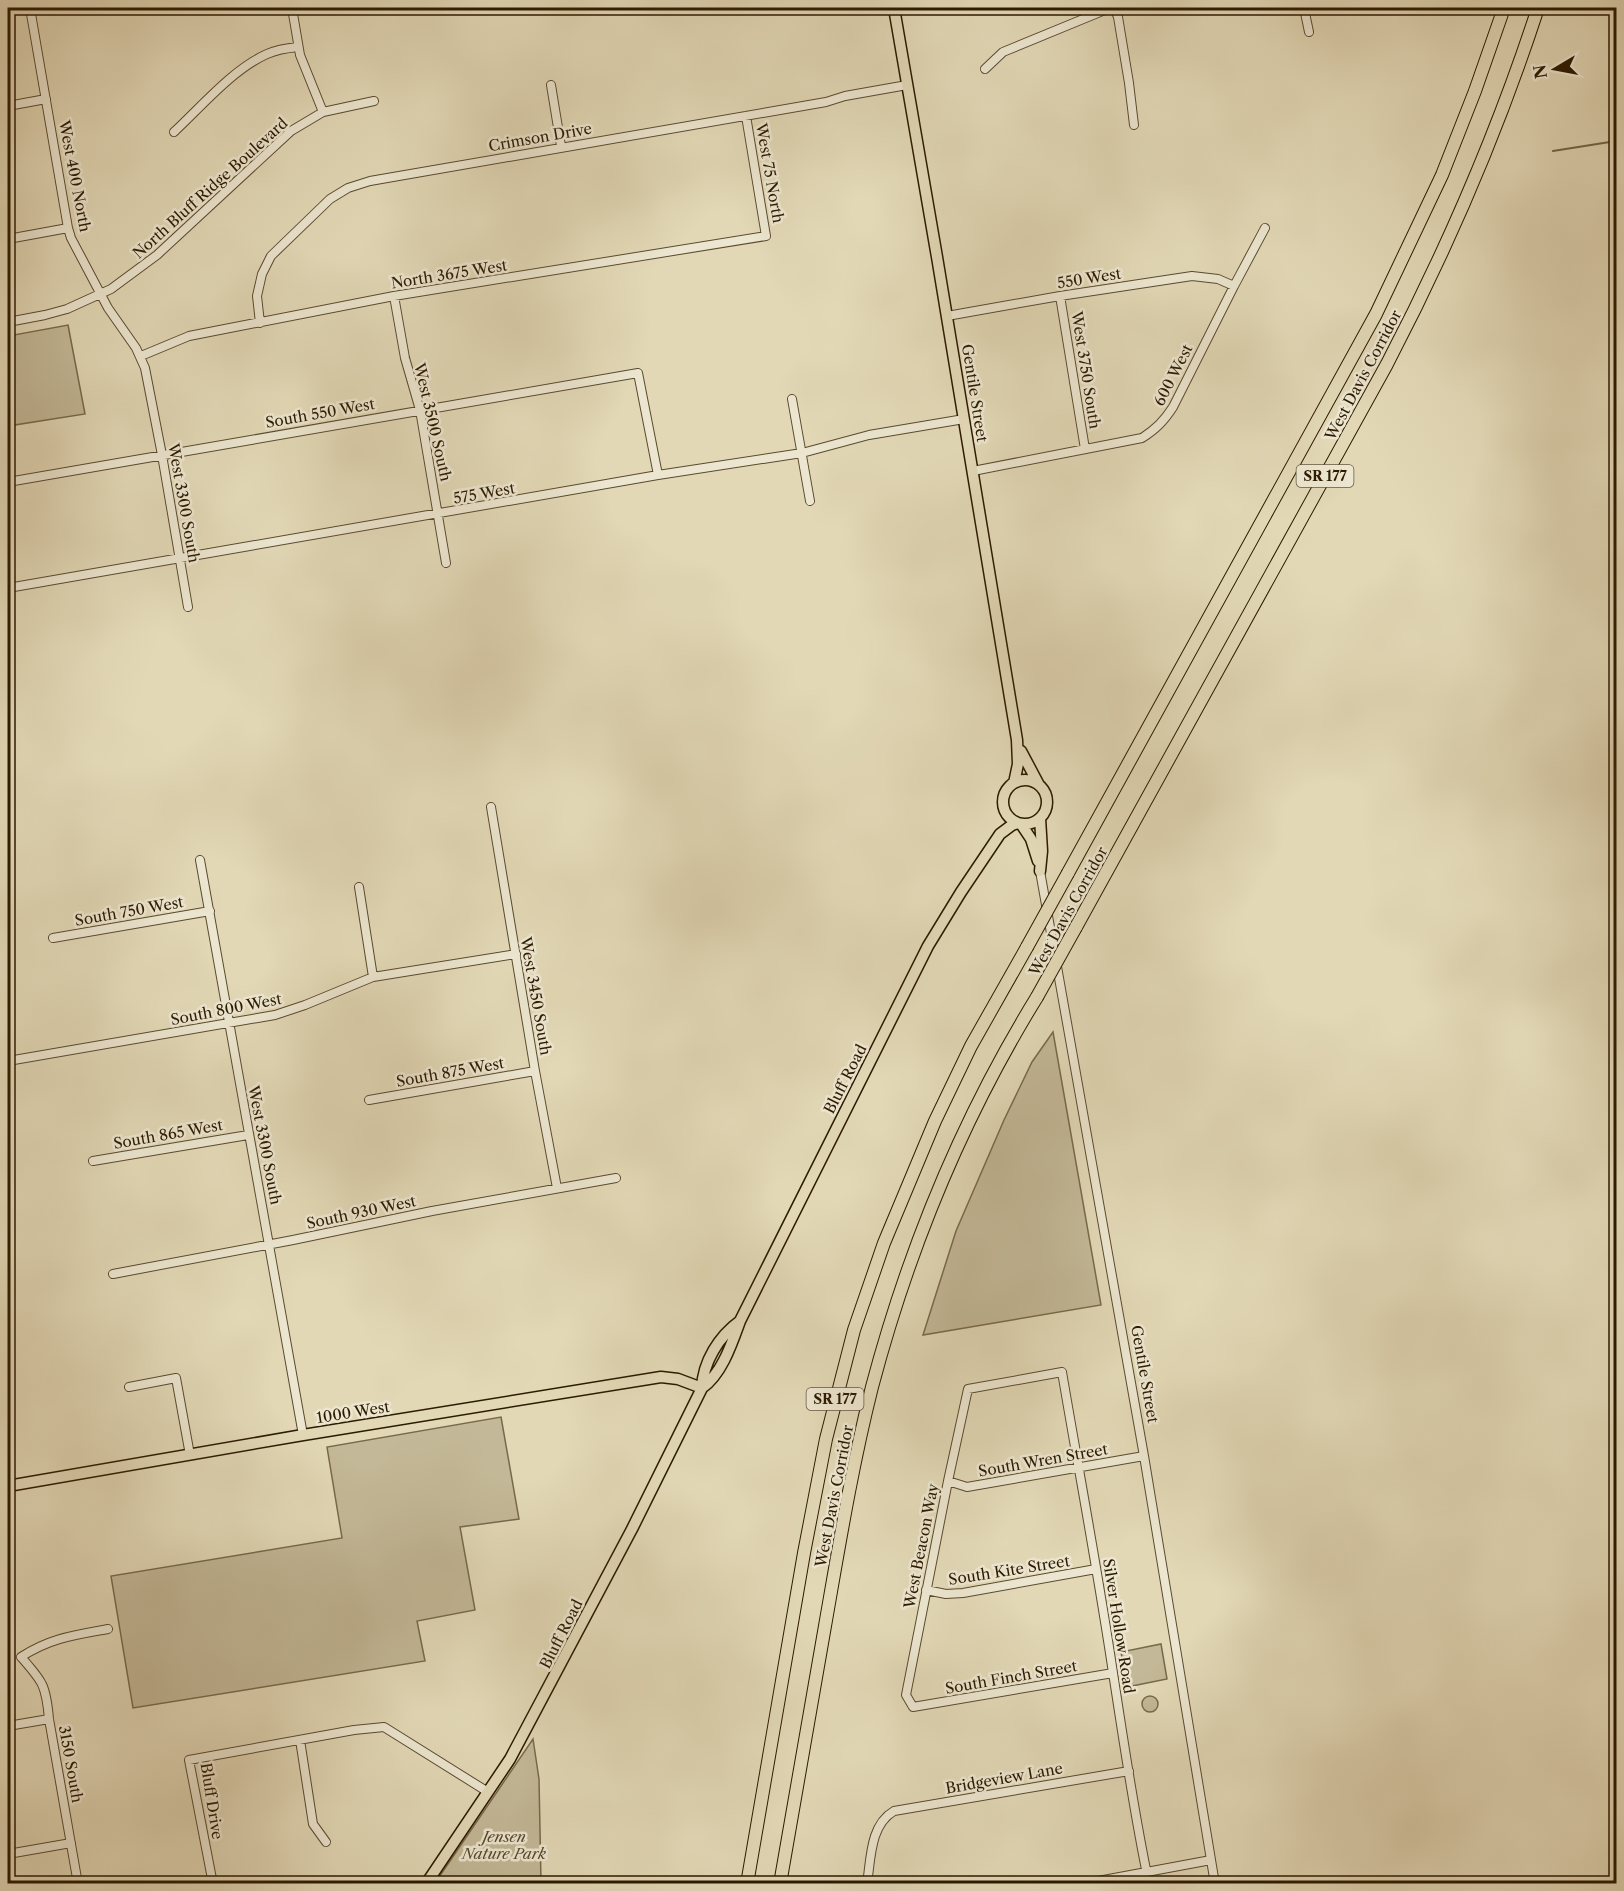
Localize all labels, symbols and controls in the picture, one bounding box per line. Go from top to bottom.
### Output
north arrow [1525,39,1585,99]
text: N [1529,63,1551,80]
street label: North Bluff Ridge Boulevard [129,113,291,263]
street label: West 400 North [55,118,95,234]
street label: Crimson Drive [487,119,593,155]
street label: West 75 North [752,121,788,225]
street label: North 3675 West [390,255,509,293]
street label: 550 West [1056,263,1123,292]
street label: West Davis Corridor [1320,306,1406,444]
street label: West 3750 South [1067,309,1105,431]
street label: 600 West [1149,340,1197,409]
street label: Gentile Street [958,343,992,444]
street label: West 3500 South [410,360,456,484]
street label: South 550 West [264,394,377,432]
street label: West 3300 South [164,441,204,565]
road number: SR 177 [1296,465,1354,487]
street label: 575 West [452,478,517,508]
street label: West Davis Corridor [1024,842,1112,980]
street label: South 750 West [73,892,185,930]
street label: West 3450 South [516,934,556,1057]
street label: South 800 West [169,989,284,1029]
street label: Bluff Road [819,1041,871,1117]
street label: South 875 West [395,1053,506,1091]
street label: West 3300 South [244,1083,286,1207]
street label: South 865 West [112,1115,225,1153]
street label: South 930 West [305,1191,418,1233]
street label: Gentile Street [1127,1324,1163,1425]
road number: SR 177 [806,1388,864,1410]
street label: 1000 West [315,1397,391,1427]
street label: West Davis Corridor [811,1422,857,1570]
street label: South Wren Street [977,1439,1110,1481]
street label: West Beacon Way [899,1481,943,1611]
street label: South Kite Street [947,1551,1072,1589]
street label: Silver Hollow Road [1099,1557,1139,1695]
street label: Bluff Road [535,1596,587,1672]
street label: South Finch Street [944,1656,1079,1698]
street label: 3150 South [55,1724,87,1805]
street label: Bridgeview Lane [944,1758,1064,1798]
street label: Bluff Drive [197,1761,227,1841]
park label: Jensen Nature Park [461,1827,546,1863]

